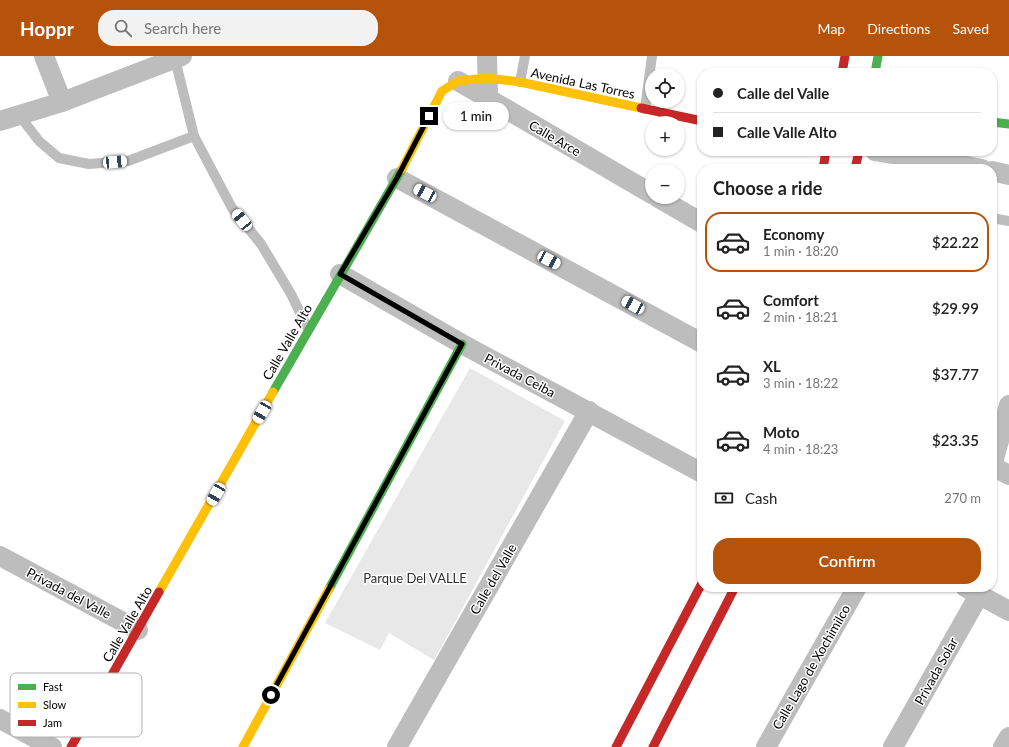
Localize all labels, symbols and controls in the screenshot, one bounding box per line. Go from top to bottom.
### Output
search box [98,10,378,46]
text: Hoppr [20,17,74,40]
icon: search [112,17,134,39]
text: Search here [144,19,221,37]
text: Map [818,20,845,37]
text: Directions [867,20,930,37]
text: Saved [952,20,989,37]
street label: Avenida Las Torres [530,64,637,102]
map controls [645,68,685,204]
button: locate [645,68,685,108]
text: Calle del Valle [737,84,829,102]
callout: 1 min [443,102,509,130]
route end [420,107,438,125]
text: 1 min [460,108,492,124]
button: + [645,116,685,156]
street label: Calle Arce [526,117,584,159]
text: Calle Valle Alto [737,123,837,141]
car [103,155,127,169]
button: − [645,164,685,204]
text: Choose a ride [713,177,822,199]
car [412,182,438,204]
car [230,207,254,233]
icon: car [715,224,751,260]
text: Economy [763,225,824,243]
text: $22.22 [932,233,979,251]
text: 1 min · 18:20 [763,243,838,259]
car [536,249,562,271]
icon: car [715,290,751,326]
text: Comfort [763,291,819,309]
car [620,294,646,316]
text: $29.99 [932,299,979,317]
street label: Calle Valle Alto [259,301,315,383]
text: 2 min · 18:21 [763,309,838,325]
street label: Privada Ceiba [482,350,558,400]
icon: car [715,356,751,392]
text: XL [763,357,781,375]
text: $37.77 [932,365,979,383]
text: 3 min · 18:22 [763,375,838,391]
car [251,399,273,425]
icon: car [715,422,751,458]
text: Moto [763,423,800,441]
text: $23.35 [932,431,979,449]
text: 4 min · 18:23 [763,441,838,457]
car [205,481,227,507]
icon: cash [713,487,735,509]
text: Cash [745,489,777,507]
text: 270 m [944,490,981,506]
button: Confirm [713,538,981,584]
street label: Calle del Valle [466,541,520,617]
street label: Privada del Valle [24,564,114,622]
park label: Parque Del VALLE [363,570,467,586]
street label: Calle Valle Alto [99,583,155,665]
street label: Calle Lago de Xochimilco [769,602,853,732]
street label: Privada Solar [911,634,961,707]
legend [10,673,142,737]
text: Fast [43,680,63,693]
route start [262,686,280,704]
text: Slow [43,698,67,711]
text: Jam [43,716,62,729]

